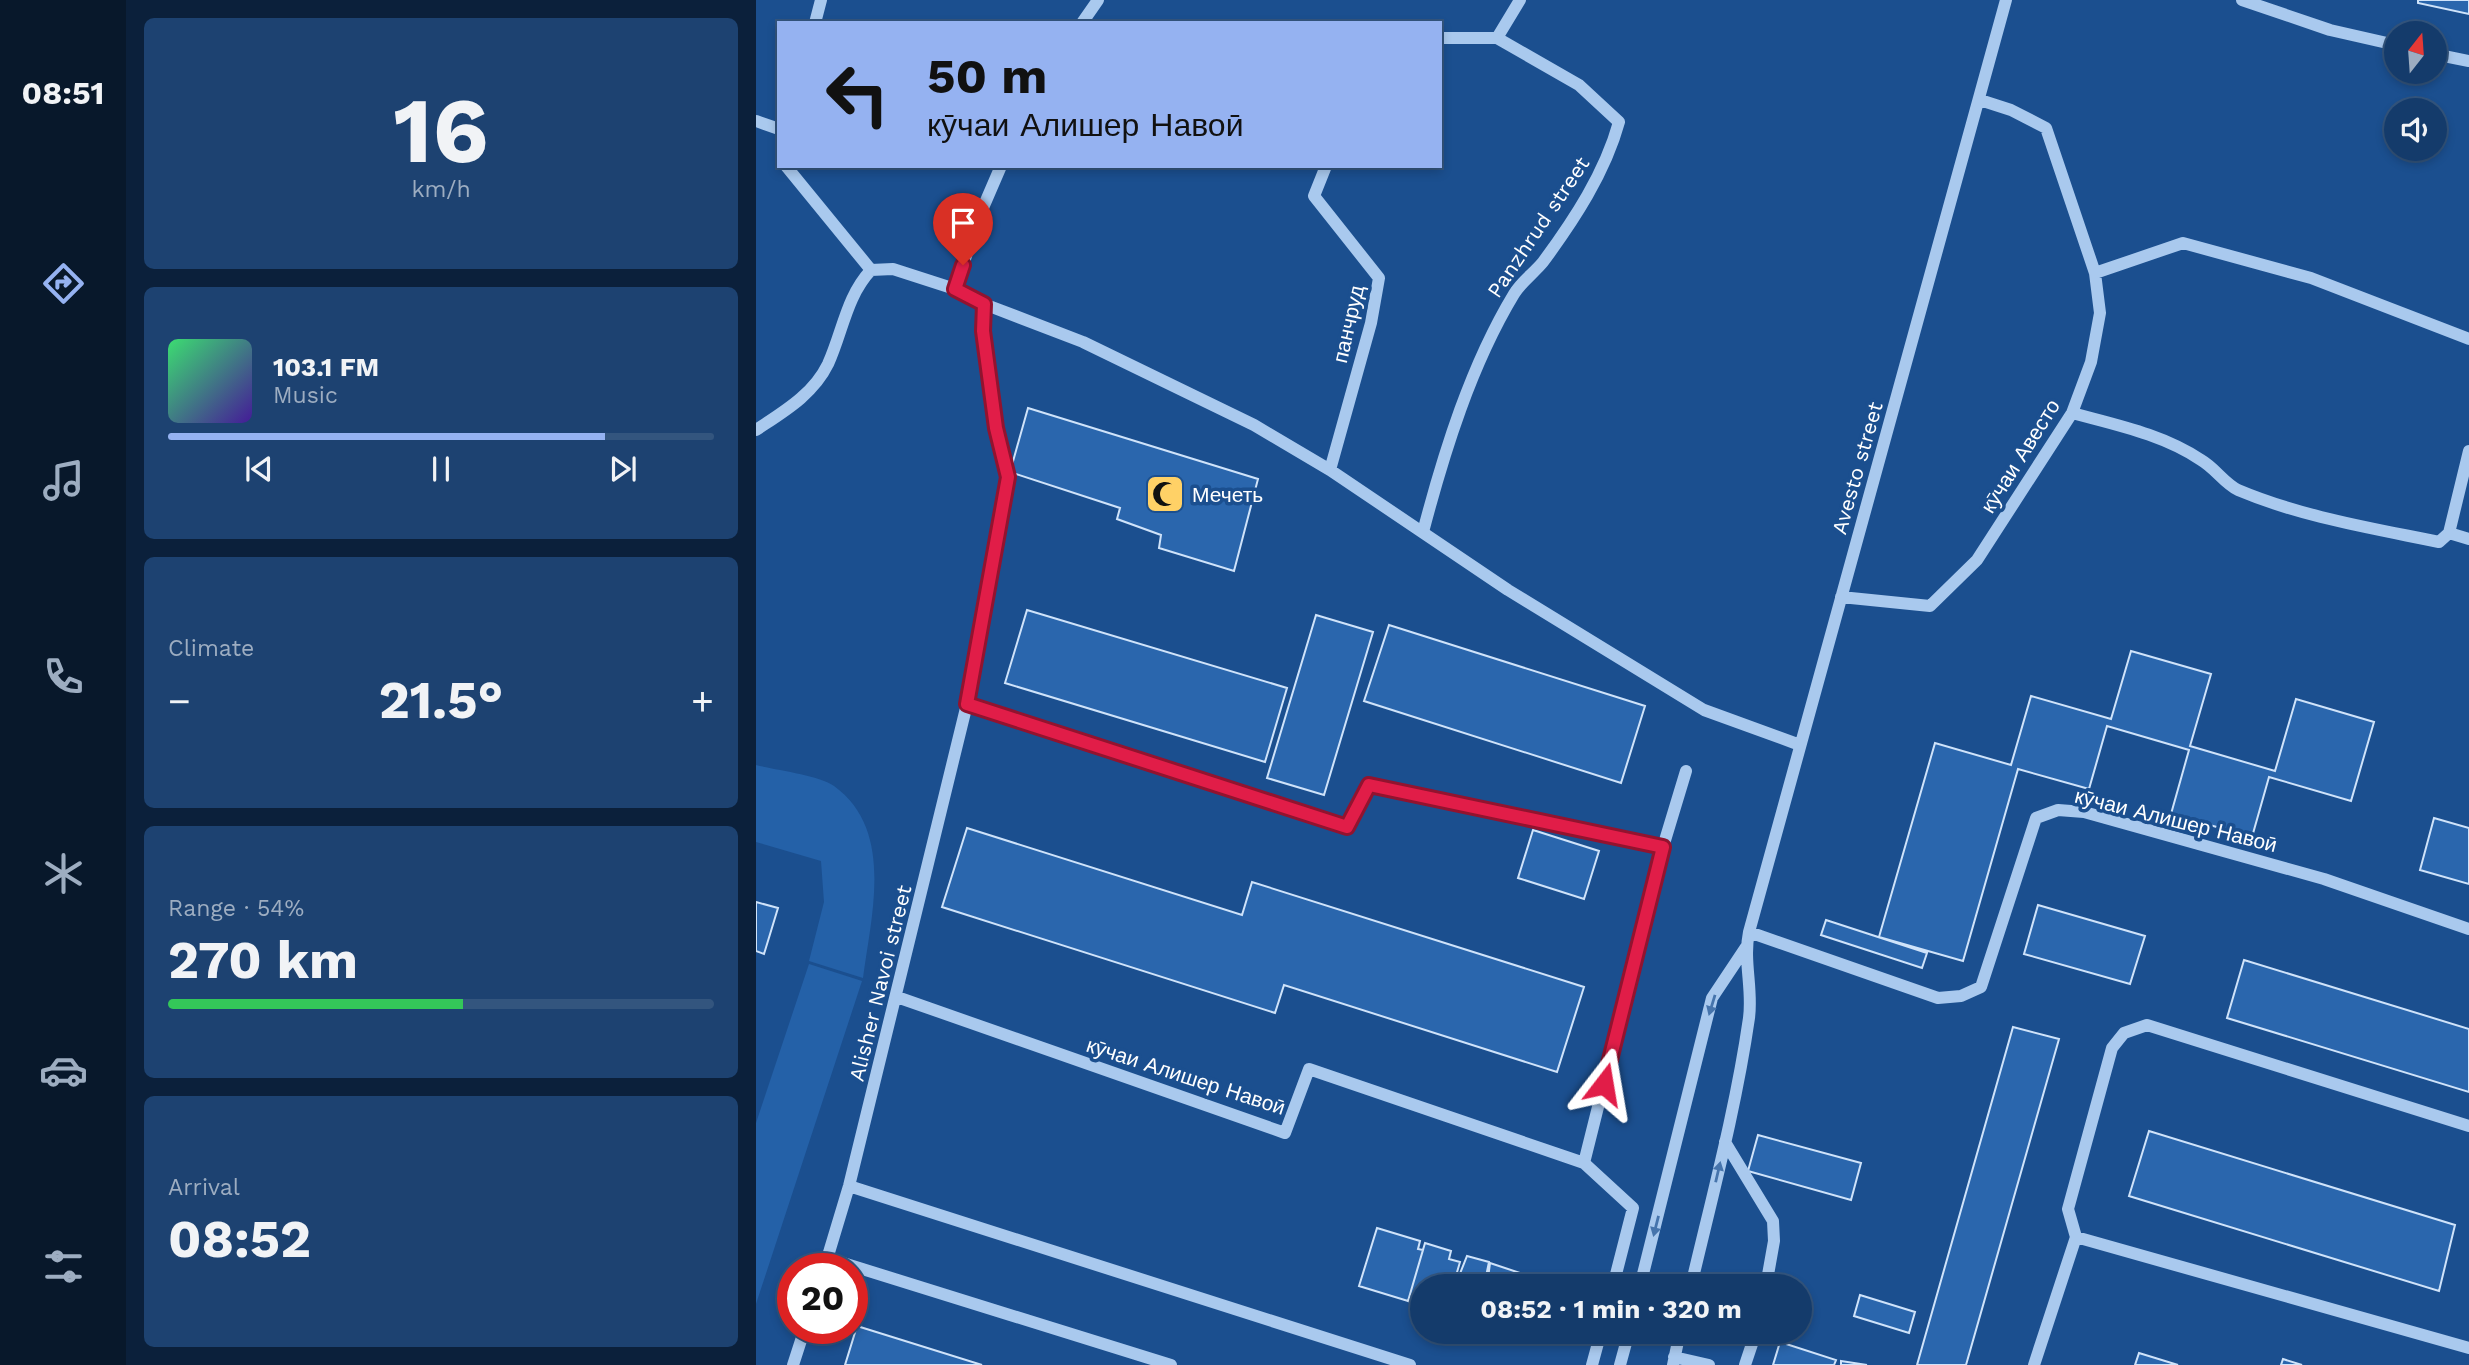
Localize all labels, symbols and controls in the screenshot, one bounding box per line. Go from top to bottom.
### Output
north arrow [2384,21,2446,84]
map controls [2384,21,2447,161]
text: 50 m [927,47,1047,105]
icon: left [812,49,903,140]
text: 08:51 [22,74,104,112]
text: 16 [393,77,489,184]
button: sound [2384,98,2447,161]
text: кӯчаи Алишер Навоӣ [927,106,1244,144]
street label: Panzhrud street [1482,152,1594,302]
text: km/h [411,176,471,203]
pin [933,193,993,265]
icon: arrive [944,204,982,242]
icon: directions [39,259,88,308]
street label: панчруд [1327,283,1369,365]
text: 103.1 FM [273,352,379,382]
text: Music [273,382,338,409]
street label: кӯчаи Авесто [1975,395,2065,517]
street label: Avesto street [1826,399,1888,537]
icon: previous [240,450,278,488]
icon: pause [422,450,460,488]
icon: next [604,450,642,488]
icon: music [39,456,88,505]
mosque icon: Мечеть [1144,473,1186,515]
place label: Мечеть [1192,482,1263,507]
text: Climate [168,635,254,662]
icon: phone [39,652,88,701]
text: 21.5° [379,670,503,731]
text: − [168,679,191,723]
text: + [691,679,714,723]
street label: кӯчаи Алишер Навоӣ [2072,783,2280,857]
icon: climate [39,849,88,898]
street label: Alisher Navoi street [844,882,917,1084]
text: Range · 54% [168,895,304,922]
text: 270 km [168,930,358,991]
one-way arrow [1706,995,1716,1016]
street label: кӯчаи Алишер Навоӣ [1083,1032,1289,1120]
icon: car [39,1046,88,1095]
position arrow [1567,1047,1641,1121]
one-way arrow [1712,1161,1723,1183]
text: Arrival [168,1174,240,1201]
text: 08:52 [168,1209,311,1270]
one-way arrow [1650,1215,1661,1237]
icon: filters [39,1242,88,1291]
speed limit sign: 20 [777,1253,868,1344]
text: 08:52 · 1 min · 320 m [1480,1294,1742,1324]

